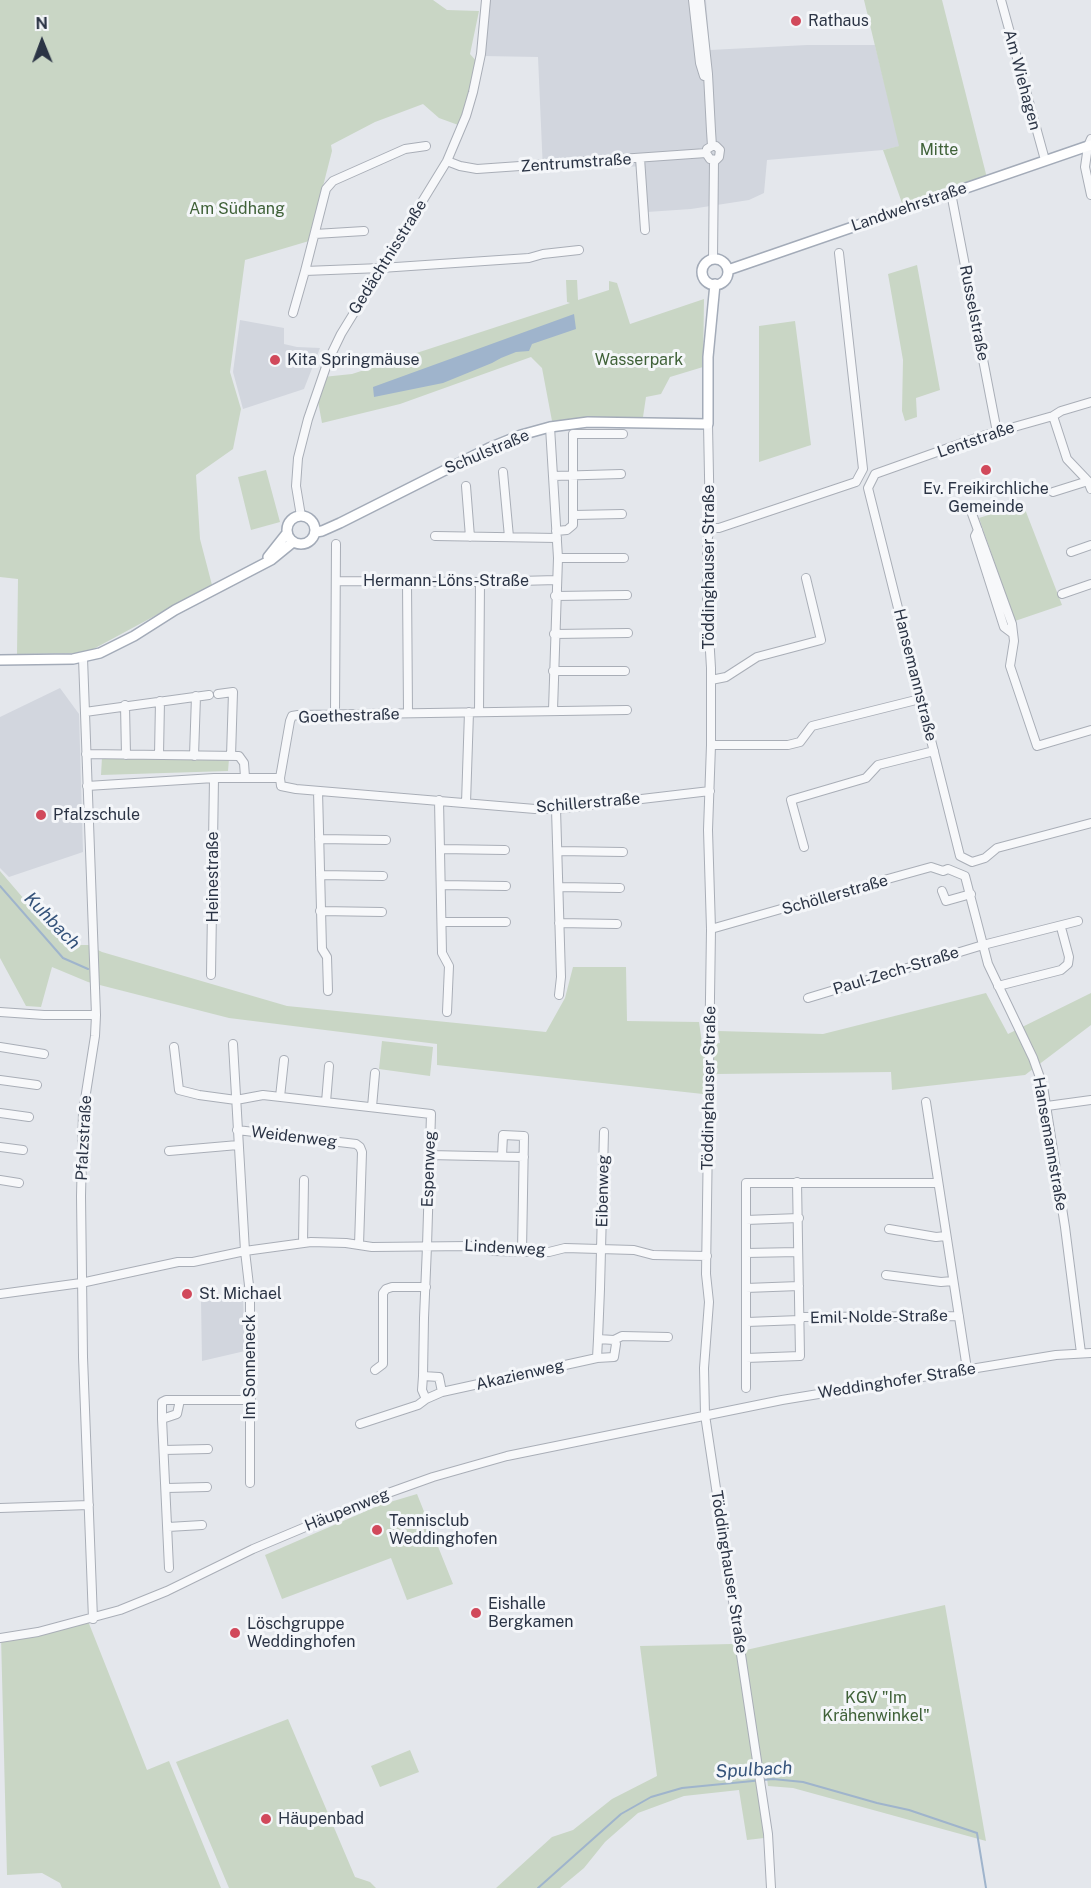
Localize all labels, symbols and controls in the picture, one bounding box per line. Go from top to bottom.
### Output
place label: Rathaus [808,11,869,31]
north arrow [12,12,72,72]
text: N [35,14,48,33]
marker: Rathaus [789,14,803,28]
street label: Am Wiehagen [999,28,1045,132]
park label: Mitte [920,140,958,160]
street label: Zentrumstraße [520,150,632,176]
street label: Landwehrstraße [849,178,969,236]
street label: Gedächtnisstraße [345,196,431,318]
park label: Am Südhang [189,199,285,219]
street label: Russelstraße [955,263,993,363]
place label: Kita Springmäuse [287,350,420,370]
park label: Wasserpark [595,350,683,370]
marker: Kita Springmäuse [268,353,282,367]
street label: Lentstraße [935,418,1017,462]
street label: Schulstraße [442,426,532,478]
marker: Ev. Freikirchliche Gemeinde [979,463,993,477]
place label: Ev. Freikirchliche Gemeinde [923,479,1049,517]
street label: Töddinghauser Straße [699,485,719,649]
street label: Hermann-Löns-Straße [363,571,529,591]
street label: Hansemannstraße [889,607,941,743]
street label: Goethestraße [298,705,400,727]
street label: Schillerstraße [535,789,641,817]
place label: Pfalzschule [53,805,140,825]
marker: Pfalzschule [34,808,48,822]
street label: Heinestraße [203,832,223,922]
street label: Schöllerstraße [780,871,890,919]
water label: Kuhbach [20,888,84,954]
street label: Paul-Zech-Straße [831,943,961,999]
street label: Töddinghauser Straße [698,1006,720,1170]
street label: Hansemannstraße [1029,1075,1071,1213]
street label: Pfalzstraße [72,1095,96,1181]
street label: Weidenweg [250,1122,338,1152]
street label: Espenweg [418,1130,440,1208]
street label: Eibenweg [593,1155,613,1227]
street label: Lindenweg [464,1236,546,1260]
place label: St. Michael [199,1284,282,1304]
marker: St. Michael [180,1287,194,1301]
street label: Emil-Nolde-Straße [810,1306,948,1328]
street label: Im Sonneneck [240,1314,260,1420]
street label: Akazienweg [474,1356,566,1394]
street label: Weddinghofer Straße [817,1359,977,1403]
street label: Häupenweg [302,1484,392,1536]
street label: Töddinghauser Straße [707,1489,751,1655]
place label: Tennisclub Weddinghofen [389,1511,498,1549]
marker: Tennisclub Weddinghofen [370,1523,384,1537]
place label: Eishalle Bergkamen [488,1594,574,1632]
marker: Eishalle Bergkamen [469,1606,483,1620]
place label: Löschgruppe Weddinghofen [247,1614,356,1652]
marker: Löschgruppe Weddinghofen [228,1626,242,1640]
park label: KGV "Im Krähenwinkel" [822,1688,930,1726]
water label: Spulbach [715,1757,793,1783]
place label: Häupenbad [278,1809,364,1829]
marker: Häupenbad [259,1812,273,1826]

